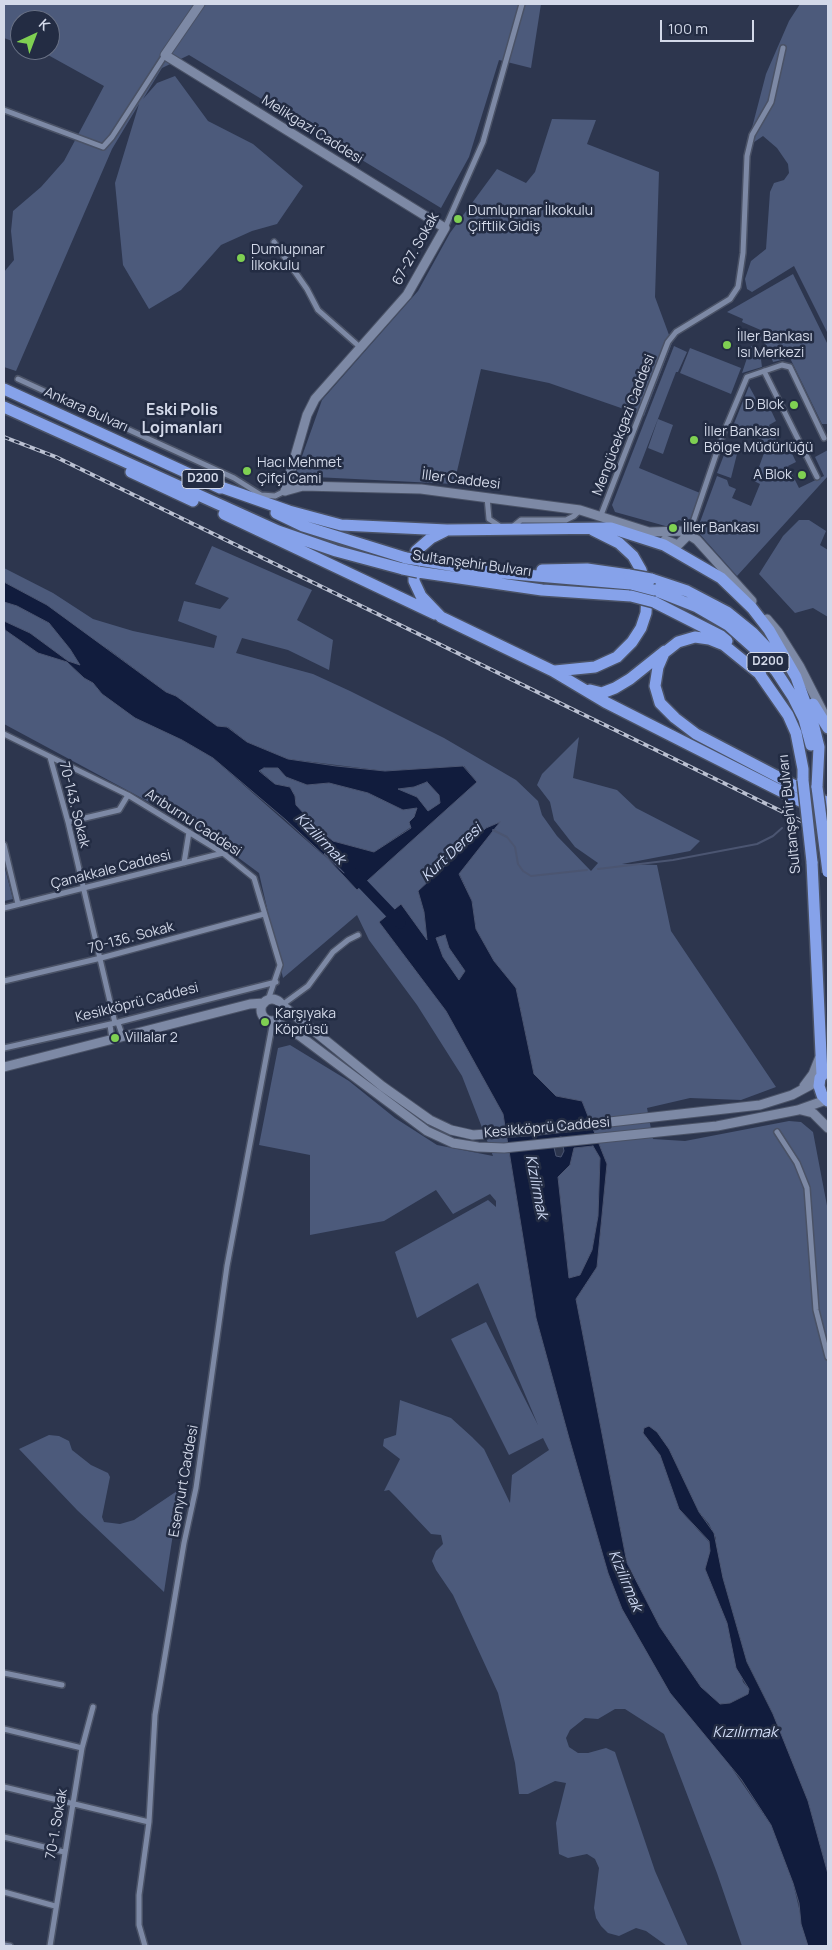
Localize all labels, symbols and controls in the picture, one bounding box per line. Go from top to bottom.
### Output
north arrow [10,10,60,60]
scale bar [662,10,756,42]
text: K [35,14,55,34]
text: 100 m [668,18,708,39]
street label: Melikgazi Caddesi [258,92,366,168]
place label: Dumlupınar İlkokulu Çiftlik Gidiş [468,203,593,236]
street label: 67-27. Sokak [389,210,443,288]
marker: Dumlupınar İlkokulu Çiftlik Gidiş [452,213,464,225]
place label: Dumlupınar İlkokulu [251,242,325,274]
marker: Dumlupınar İlkokulu [235,252,247,264]
place label: İller Bankası Isı Merkezi [737,329,813,362]
marker: İller Bankası Isı Merkezi [721,339,733,351]
street label: Mengücekgazi Caddesi [589,352,659,498]
street label: Ankara Bulvarı [41,384,131,436]
place label: D Blok [745,397,784,413]
marker: D Blok [788,399,800,411]
district label: Eski Polis Lojmanları [141,401,223,439]
place label: İller Bankası Bölge Müdürlüğü [704,424,813,457]
marker: İller Bankası Bölge Müdürlüğü [688,434,700,446]
place label: Hacı Mehmet Çifçi Cami [257,455,342,488]
marker: Hacı Mehmet Çifçi Cami [241,465,253,477]
street label: İller Caddesi [421,467,501,493]
place label: A Blok [753,467,792,483]
road number: D200 [182,469,224,488]
marker: A Blok [796,469,808,481]
place label: İller Bankası [683,520,759,536]
marker: İller Bankası [667,522,679,534]
street label: Sultanşehir Bulvarı [411,547,533,581]
road number: D200 [747,652,789,672]
street label: Sultanşehir Bulvarı [775,754,805,874]
street label: 70-143. Sokak [55,760,93,850]
street label: Arıburnu Caddesi [142,786,244,860]
water label: Kizilirmak [291,809,349,869]
water label: Kurt Deresi [418,821,486,885]
street label: Çanakkale Caddesi [49,847,173,893]
street label: 70-136. Sokak [86,918,176,958]
street label: Kesikköprü Caddesi [74,980,200,1026]
place label: Karşıyaka Köprüsü [275,1006,336,1038]
marker: Karşıyaka Köprüsü [259,1016,271,1028]
place label: Villalar 2 [125,1030,178,1046]
marker: Villalar 2 [109,1032,121,1044]
street label: Kesikköprü Caddesi [483,1114,611,1142]
water label: Kizilirmak [521,1154,551,1220]
street label: Esenyurt Caddesi [166,1424,202,1538]
water label: Kizilirmak [604,1548,646,1614]
water label: Kızılırmak [713,1724,777,1742]
street label: 70-1. Sokak [43,1787,71,1861]

